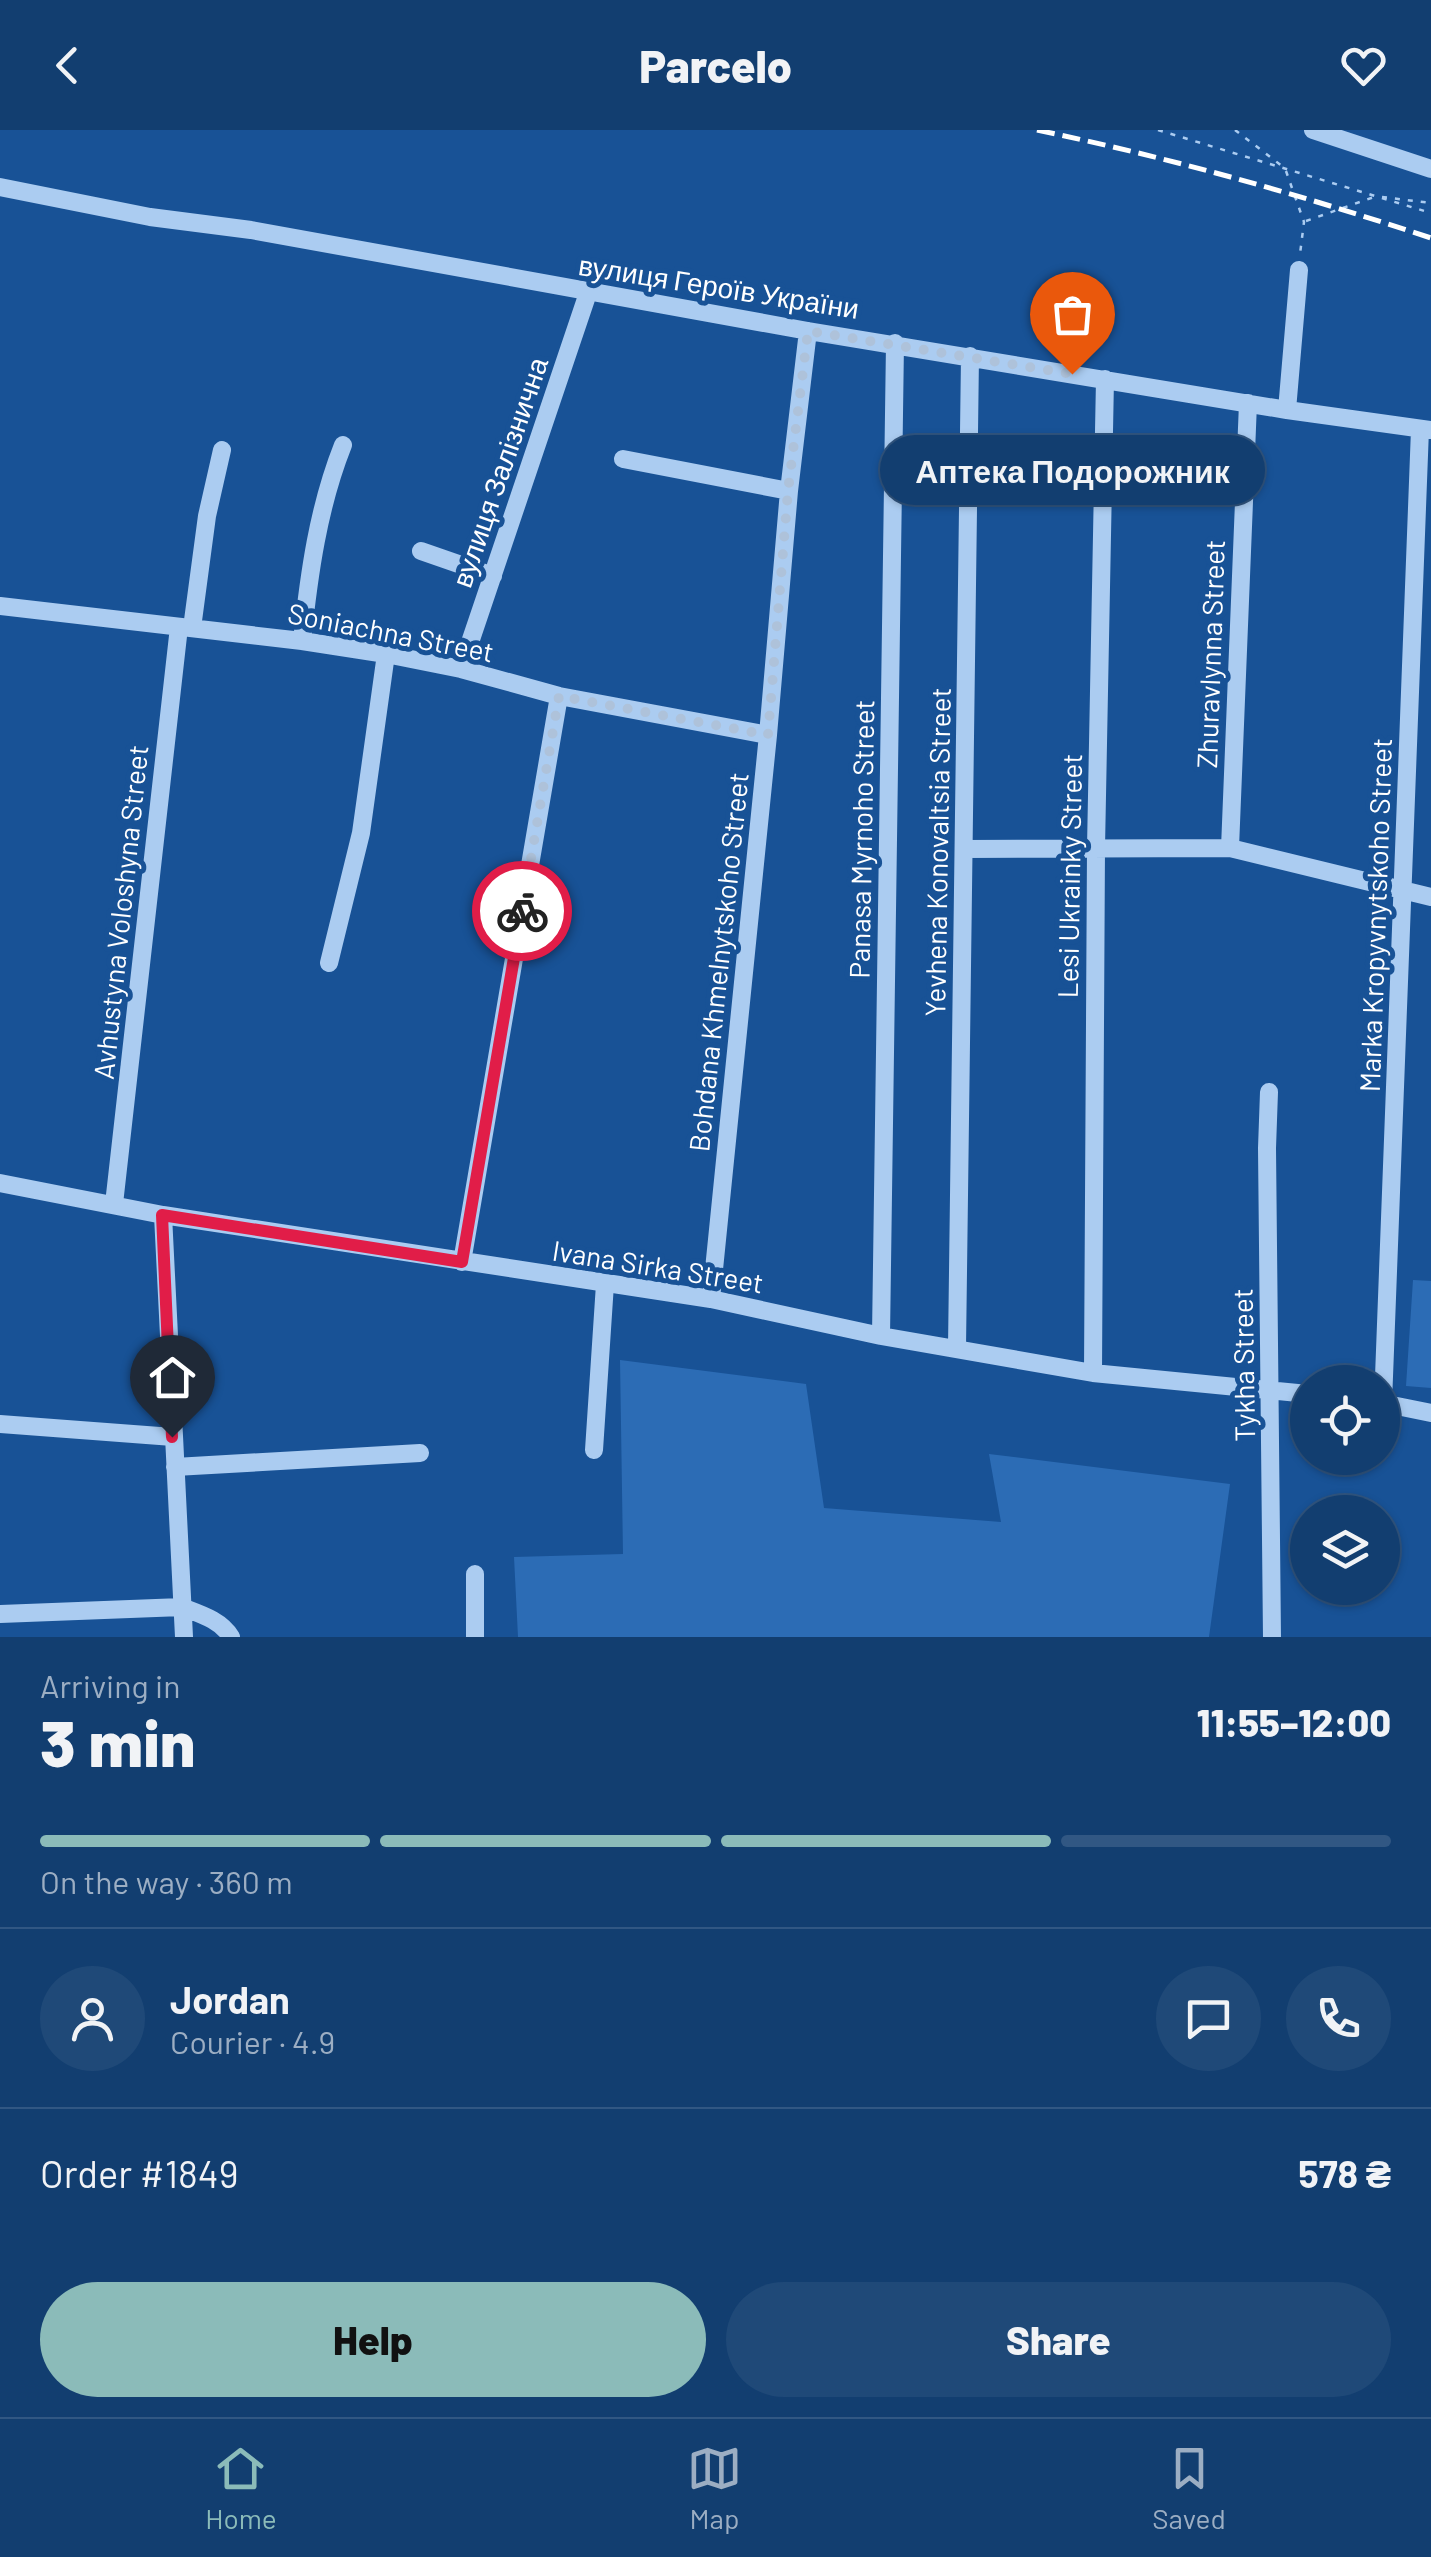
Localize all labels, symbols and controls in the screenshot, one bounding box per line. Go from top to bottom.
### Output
icon: back [40,38,95,93]
text: Parcelo [639,38,792,92]
icon: heart [1336,38,1391,93]
street label: вулиця Героїв України [576,247,862,325]
pin [1030,272,1115,375]
icon: bag [1045,287,1100,342]
street label: вулиця Залізнична [444,352,554,591]
callout: Аптека Подорожник [880,434,1264,504]
text: Аптека Подорожник [915,451,1230,489]
street label: Zhuravlynna Street [1189,539,1231,769]
street label: Soniachna Street [285,595,497,669]
street label: Yevhena Konovaltsia Street [917,687,957,1017]
street label: Panasa Myrnoho Street [842,699,880,979]
street label: Marka Kropyvnytskoho Street [1352,737,1398,1093]
street label: Avhustyna Voloshyna Street [86,743,154,1081]
street label: Lesi Ukrainky Street [1050,753,1088,999]
street label: Bohdana Khmelnytskoho Street [681,771,755,1153]
courier [472,861,572,961]
icon: bike [495,884,550,939]
street label: Ivana Sirka Street [550,1233,766,1299]
street label: Tykha Street [1225,1288,1261,1442]
pin [130,1335,215,1438]
icon: home [145,1350,200,1405]
map controls [1290,1365,1400,1605]
button: locate [1290,1365,1400,1475]
button: layers [1290,1495,1400,1605]
text: Arriving in [40,1666,180,1704]
text: 11:55–12:00 [1197,1699,1391,1745]
text: 3 min [40,1702,195,1780]
text: On the way · 360 m [40,1862,293,1900]
button: person [40,1966,145,2071]
button: chat [1156,1966,1261,2071]
button: phone [1286,1966,1391,2071]
text: Jordan [170,1976,290,2022]
text: Courier · 4.9 [170,2022,335,2060]
text: Order #1849 [40,2150,239,2196]
text: 578 ₴ [1298,2150,1391,2196]
button: Help [40,2282,706,2397]
button: Share [726,2282,1391,2397]
tab: Home [205,2441,277,2535]
tab: Map [687,2441,742,2535]
tab: Saved [1152,2441,1226,2535]

